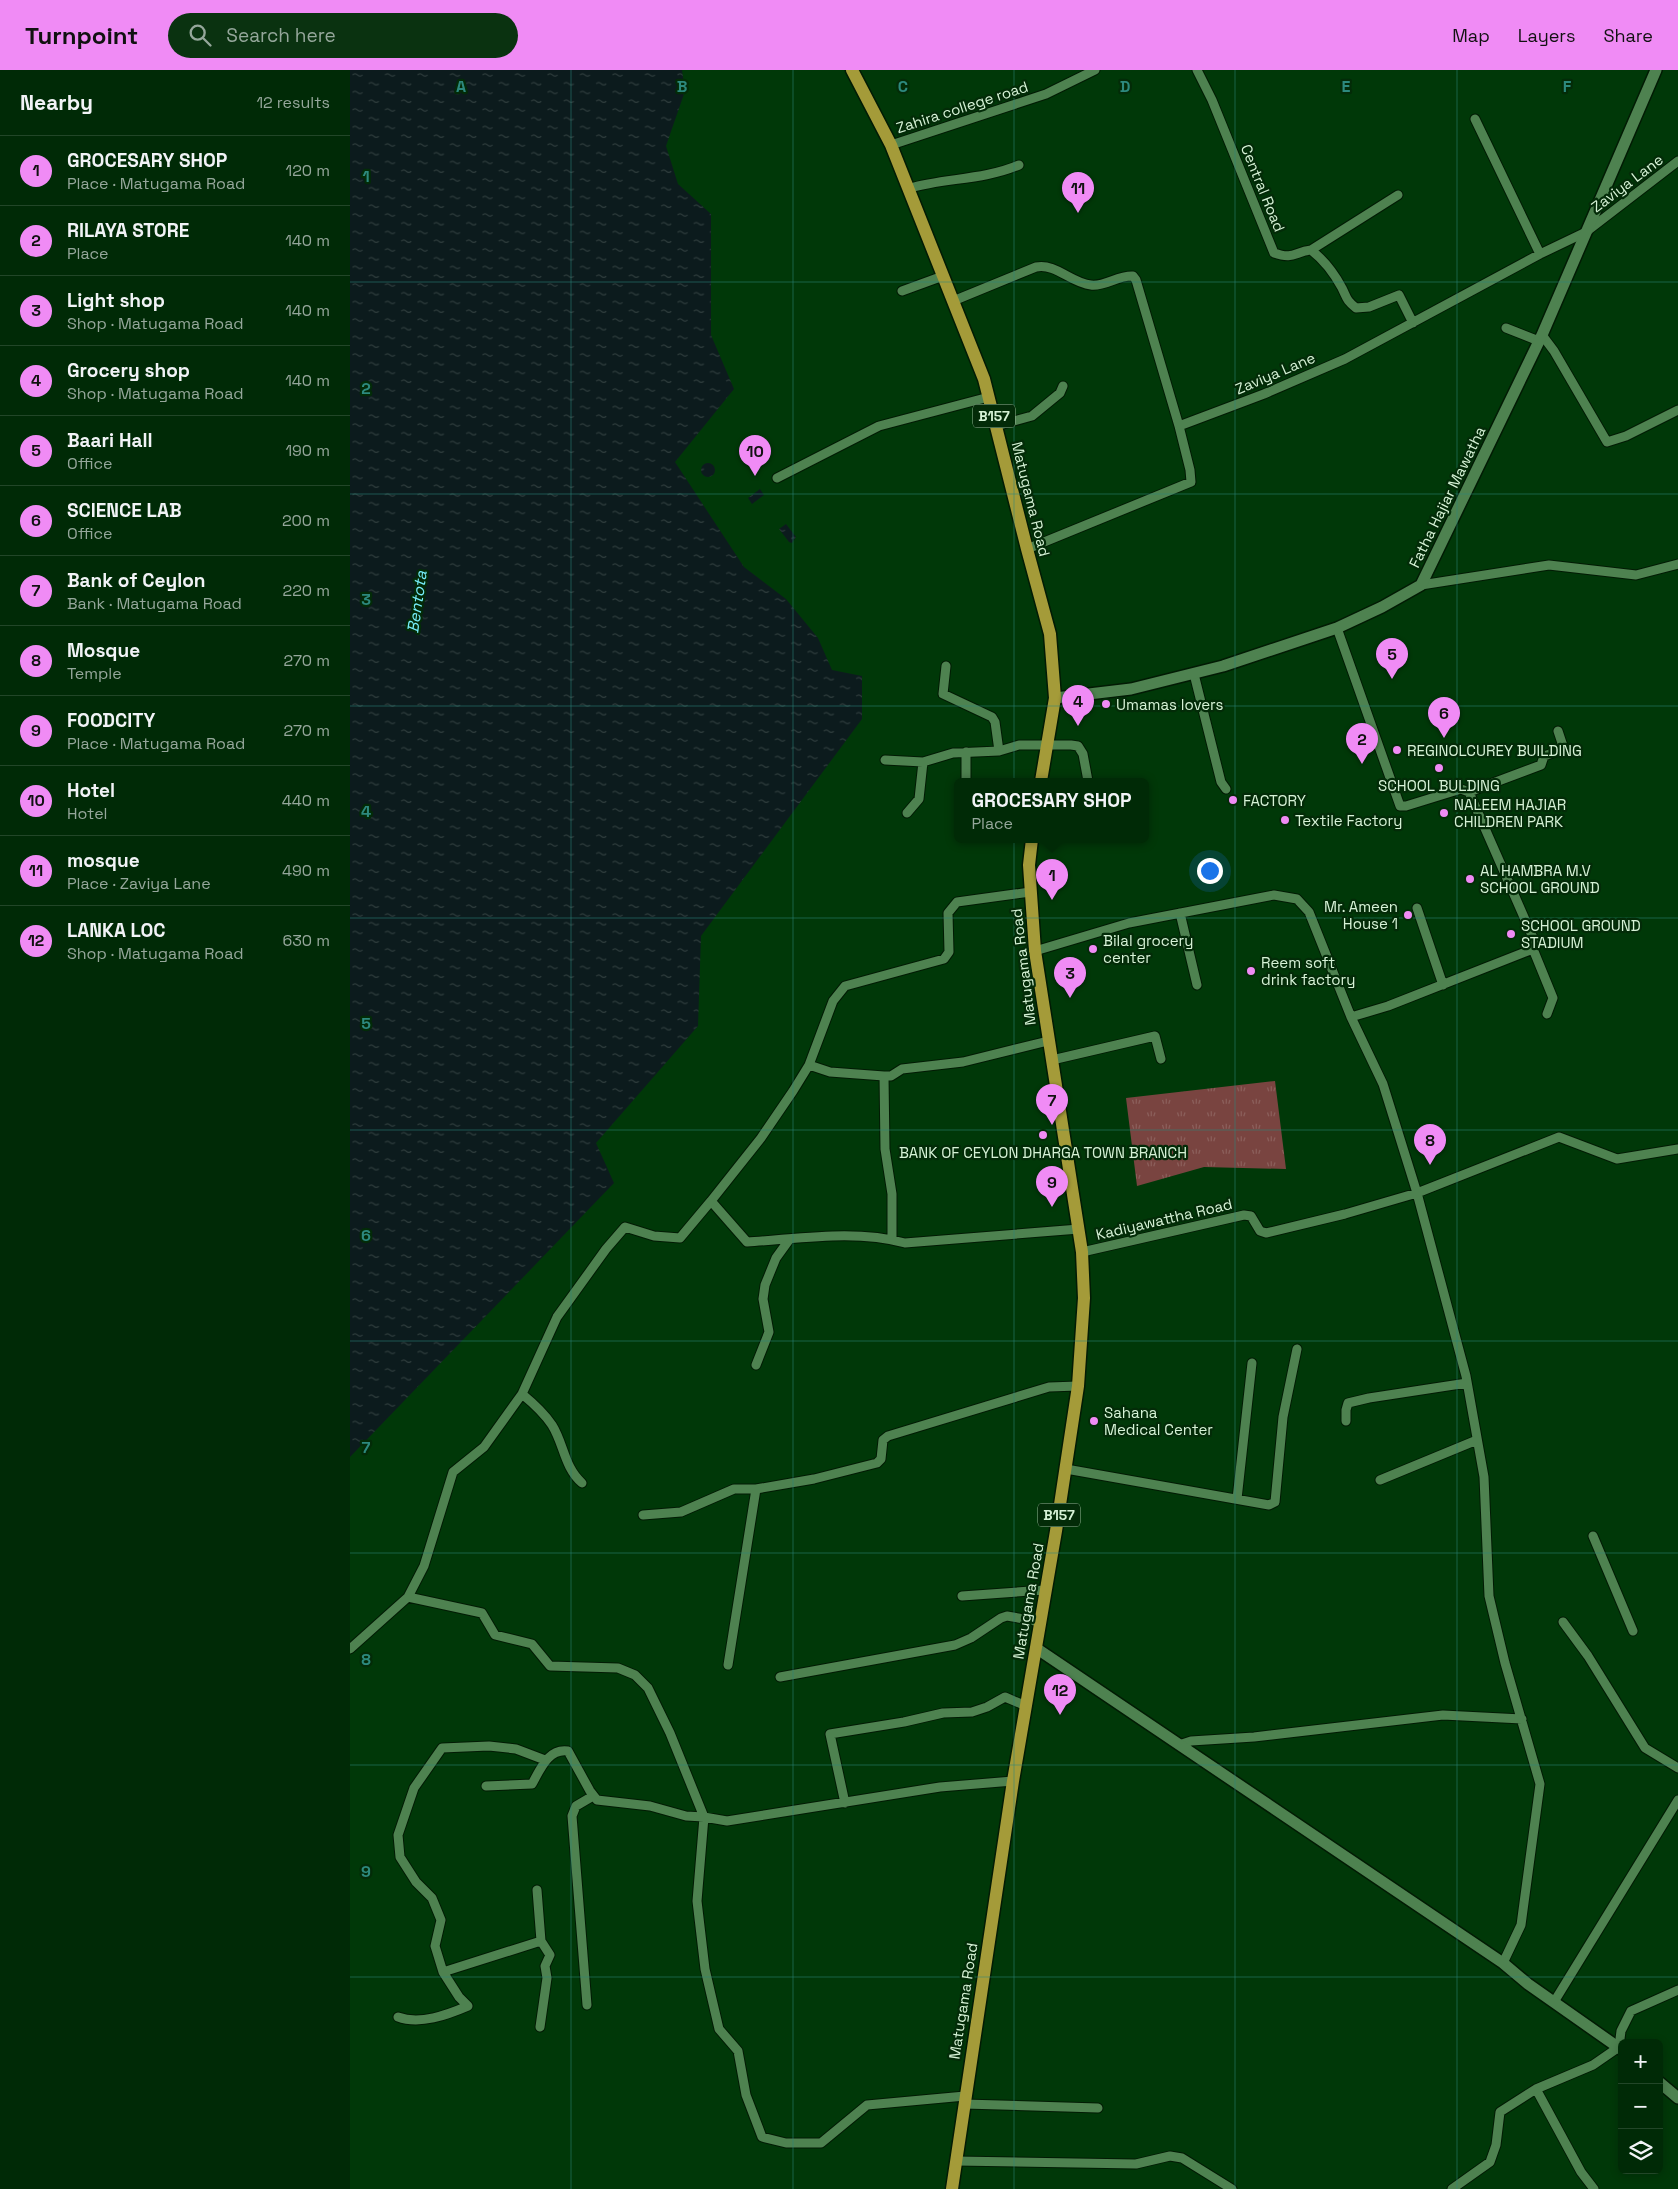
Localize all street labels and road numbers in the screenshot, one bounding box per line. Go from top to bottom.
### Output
street label: Zahira college road [894,77,1030,137]
street label: Central Road [1237,141,1289,235]
street label: Zaviya Lane [1587,150,1667,216]
street label: Zaviya Lane [1232,348,1318,398]
road number: B157 [973,404,1015,428]
street label: Fatha Hajiar Mawatha [1405,423,1490,571]
street label: Matugama Road [1008,440,1054,558]
street label: Matugama Road [1006,907,1040,1027]
street label: Kadiyawattha Road [1094,1194,1234,1244]
road number: B157 [1038,1504,1080,1526]
street label: Matugama Road [1008,1541,1048,1661]
street label: Matugama Road [944,1941,982,2061]

